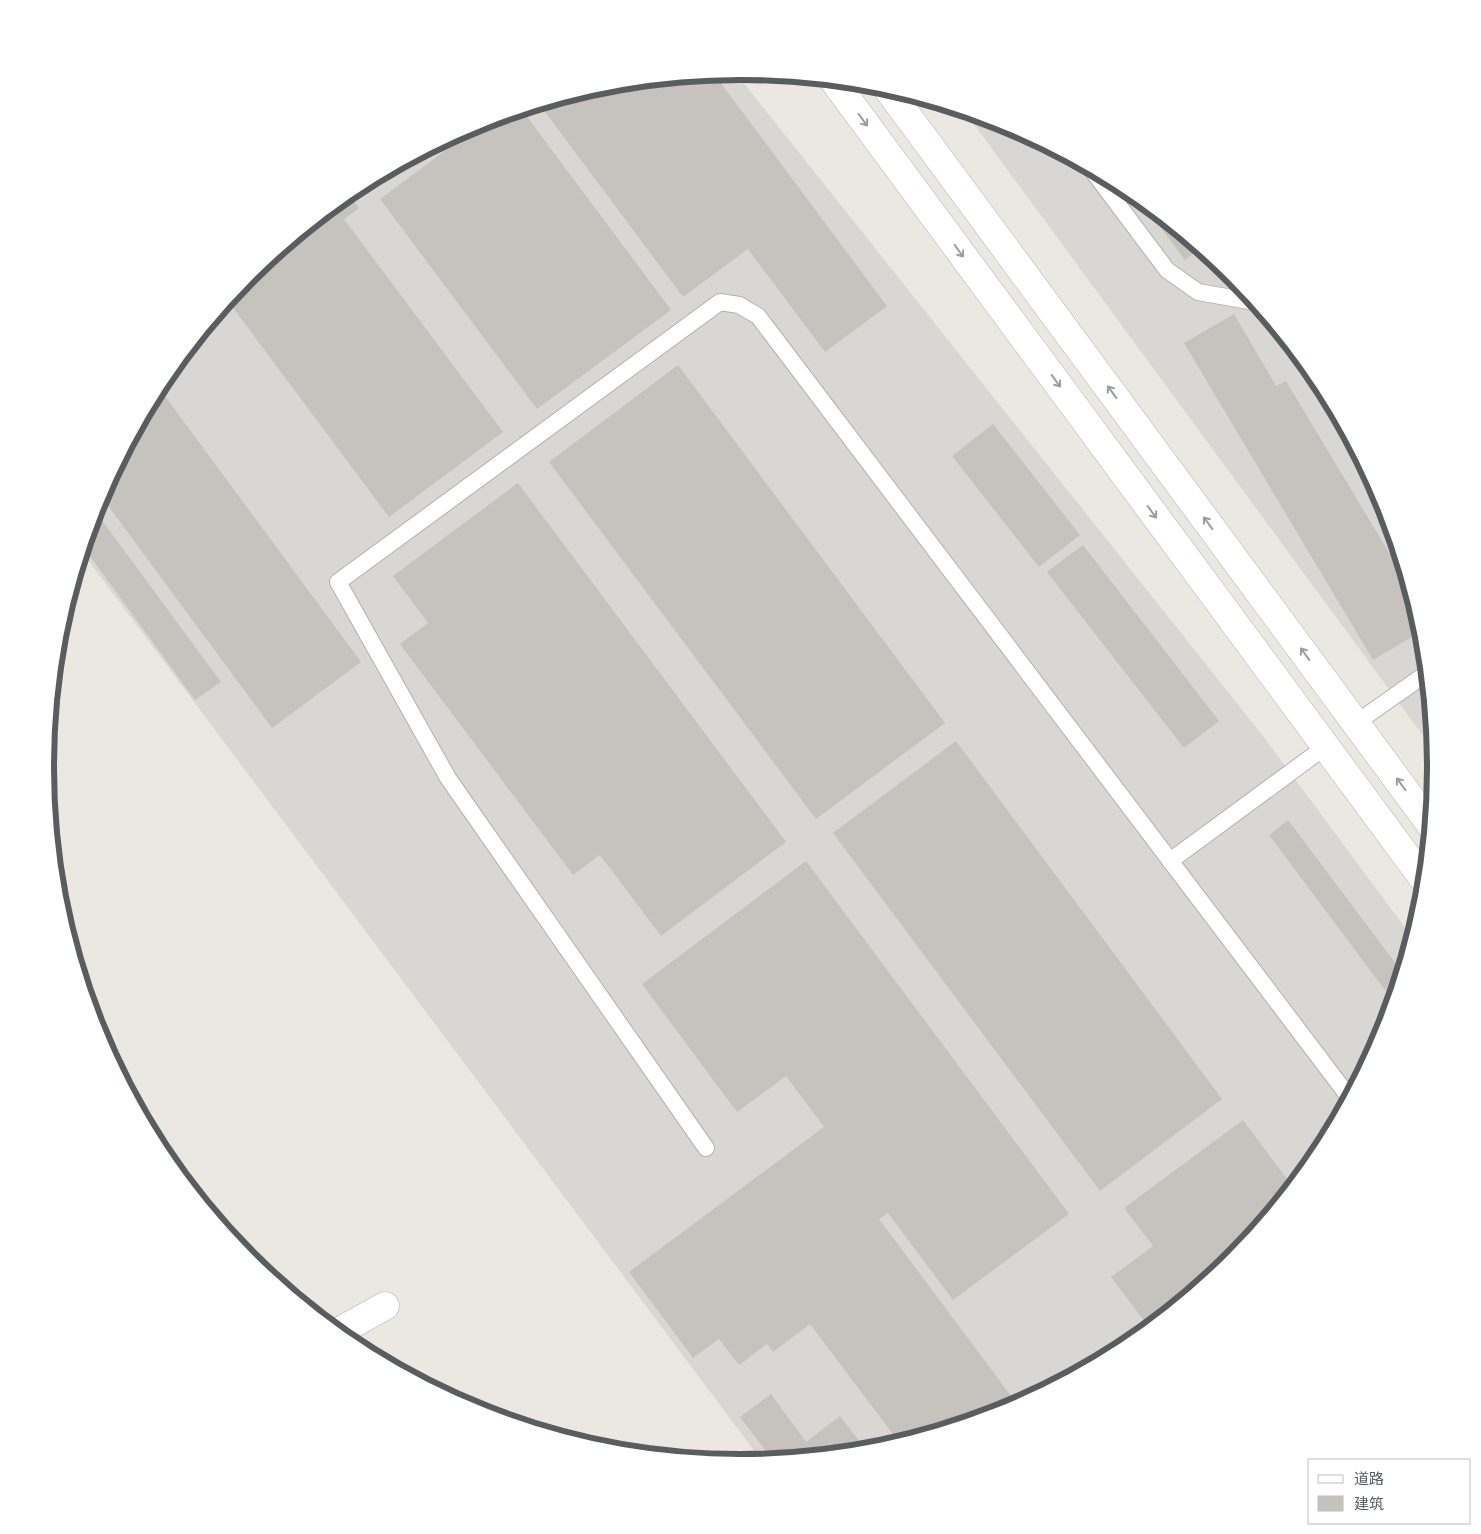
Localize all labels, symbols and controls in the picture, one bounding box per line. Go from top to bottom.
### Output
one-way arrow [857,113,868,126]
one-way arrow [954,244,964,258]
one-way arrow [1050,374,1061,387]
one-way arrow [1107,385,1117,399]
one-way arrow [1147,505,1157,519]
one-way arrow [1203,517,1214,530]
one-way arrow [1300,647,1310,661]
one-way arrow [1396,778,1407,792]
legend [1308,1459,1471,1524]
text: 道路 [1354,1470,1384,1488]
text: 建筑 [1354,1495,1384,1513]

